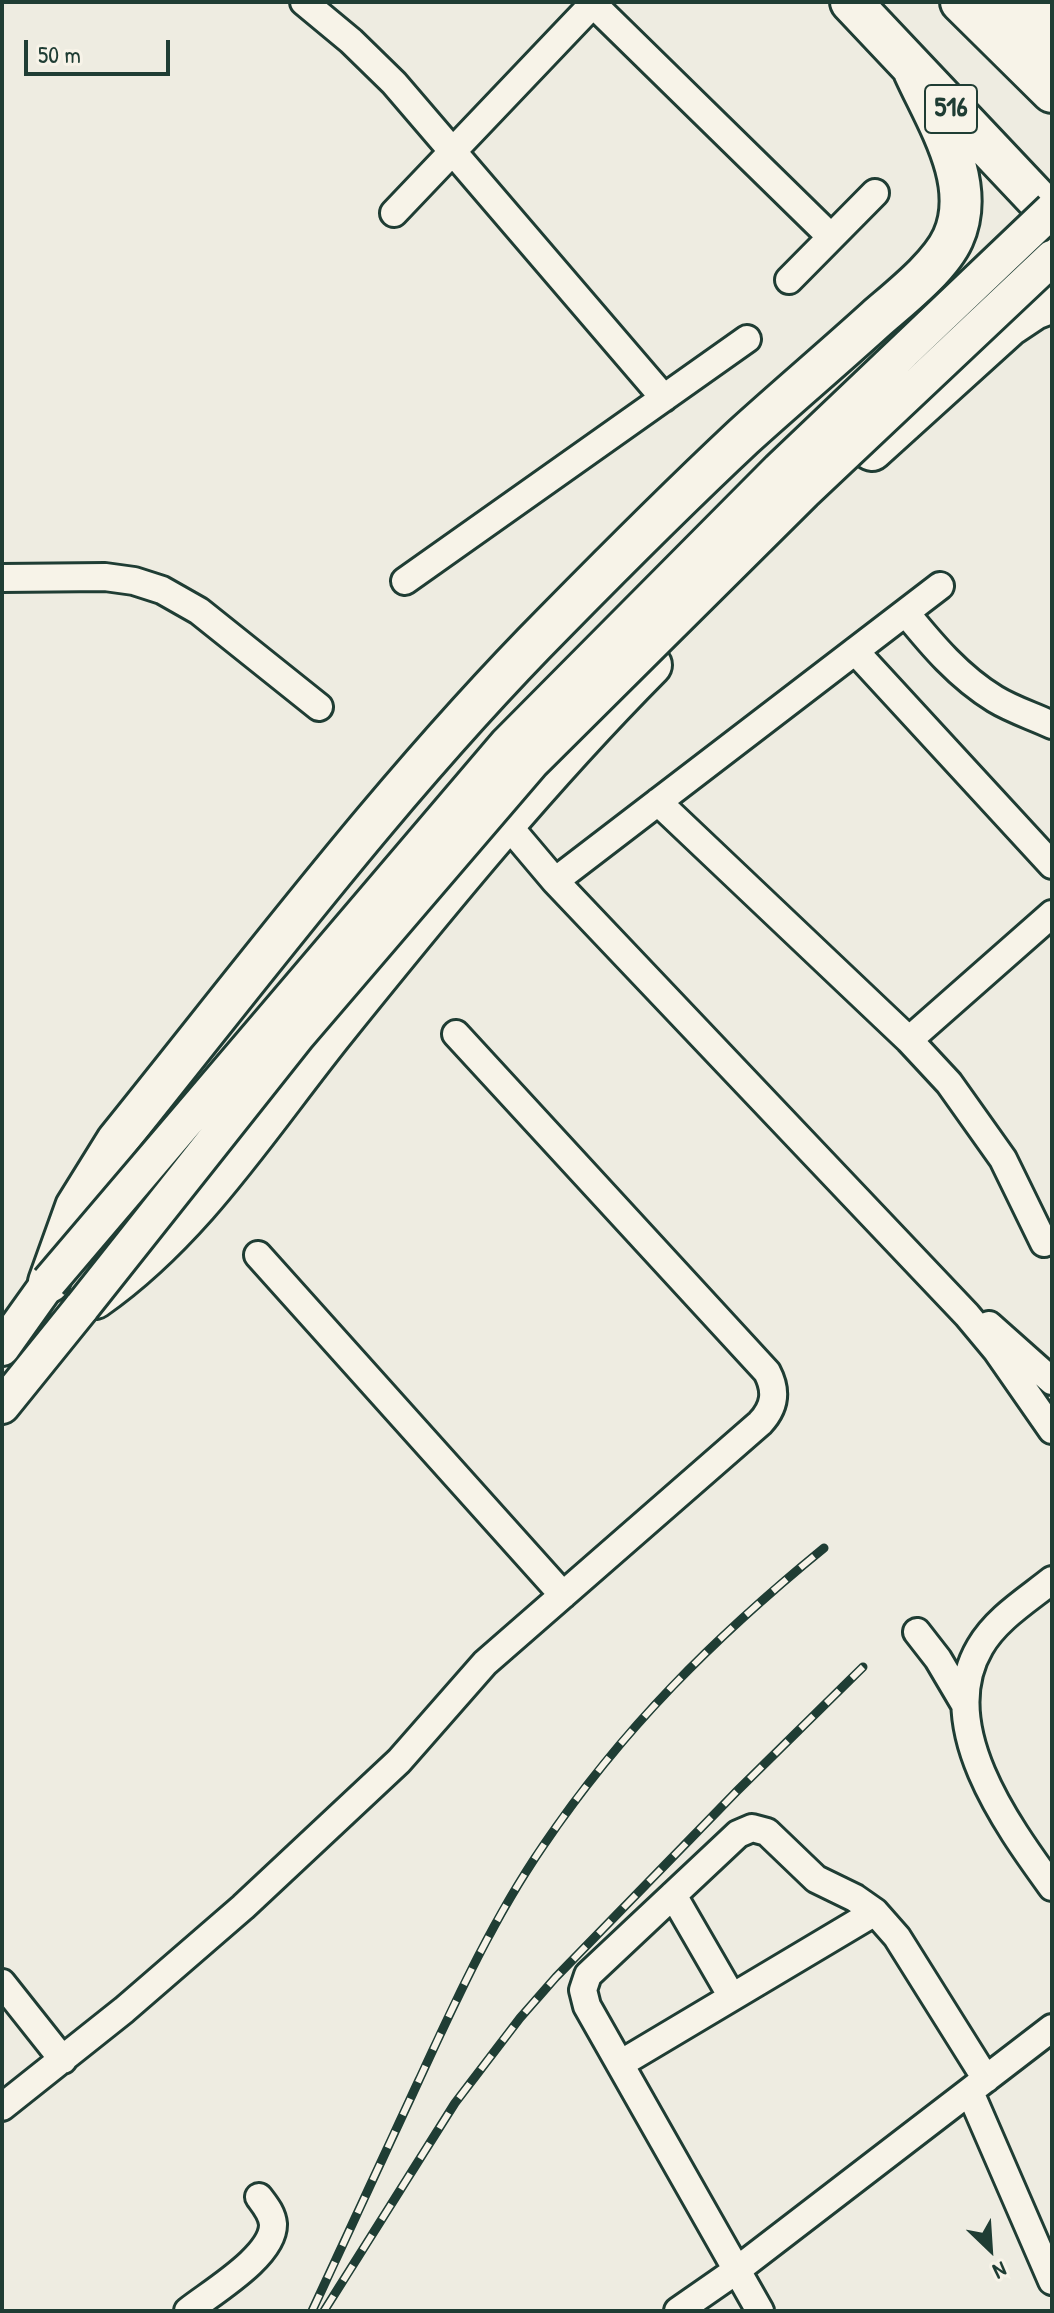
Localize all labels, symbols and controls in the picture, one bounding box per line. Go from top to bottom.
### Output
scale bar [28,24,174,74]
text: 50 m [38,38,81,70]
road number: 516 [925,85,977,133]
north arrow [950,2209,1030,2289]
text: N [988,2255,1012,2287]

